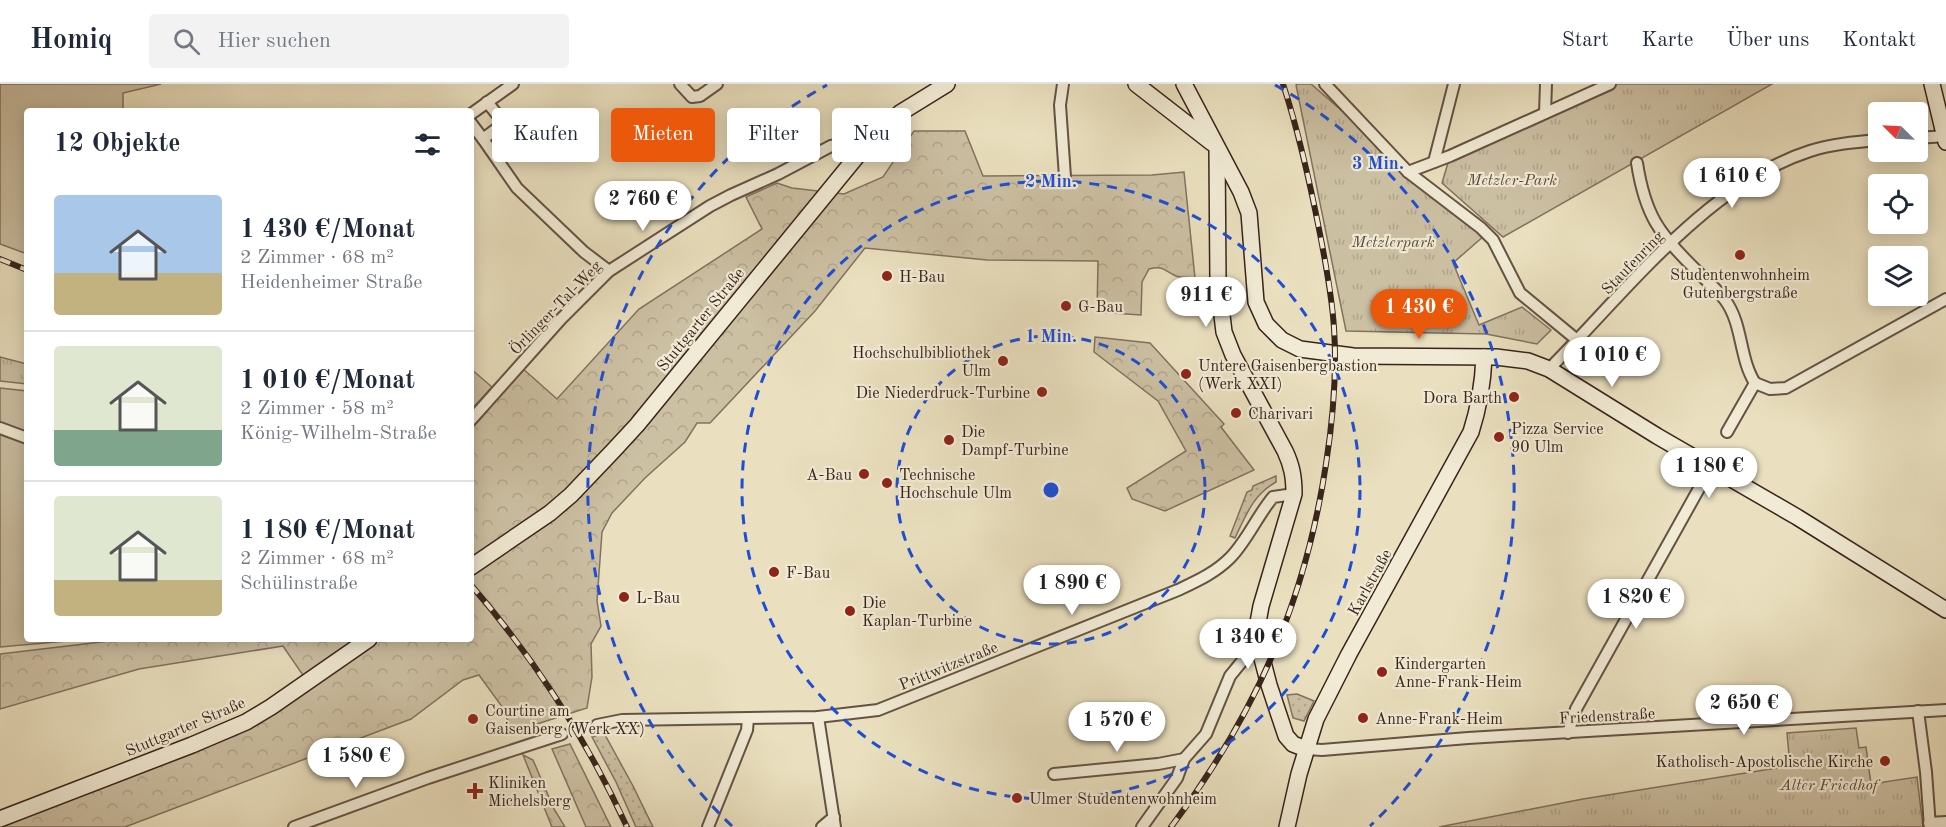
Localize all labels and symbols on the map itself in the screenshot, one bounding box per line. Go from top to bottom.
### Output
north arrow [1868,102,1928,162]
text: 3 Min. [1352,155,1404,173]
pin: 1 610 € [1677,158,1787,209]
text: 2 Min. [1025,173,1077,191]
park label: Metzler-Park [1466,173,1557,189]
pin: 2 760 € [588,181,698,232]
street label: Staufenring [1599,228,1668,298]
park label: Metzlerpark [1350,235,1435,251]
marker: Studentenwohnheim Gutenbergstraße [1733,248,1747,262]
street label: Örlinger-Tal-Weg [505,255,605,358]
street label: Stuttgarter Straße [655,265,748,375]
place label: Studentenwohnheim Gutenbergstraße [1670,268,1810,302]
marker: H-Bau [880,269,894,283]
place label: H-Bau [899,270,945,286]
pin: 911 € [1164,277,1248,328]
pin: 1 430 € [1364,289,1474,340]
marker: G-Bau [1059,299,1073,313]
place label: G-Bau [1078,300,1123,316]
text: 1 Min. [1025,328,1077,346]
pin: 1 010 € [1557,337,1667,388]
place label: Hochschulbibliothek Ulm [852,346,991,380]
marker: Hochschulbibliothek Ulm [996,354,1010,368]
place label: Untere Gaisenbergbastion (Werk XXI) [1198,359,1378,393]
marker: Untere Gaisenbergbastion (Werk XXI) [1179,367,1193,381]
marker: Die Niederdruck-Turbine [1035,385,1049,399]
place label: Die Niederdruck-Turbine [855,386,1030,402]
marker: Dora Barth [1507,390,1521,404]
place label: Dora Barth [1423,391,1502,407]
marker: Charivari [1229,406,1243,420]
place label: Charivari [1248,407,1313,423]
place label: Pizza Service 90 Ulm [1511,422,1604,456]
place label: Die Dampf-Turbine [961,425,1069,459]
marker: Pizza Service 90 Ulm [1492,430,1506,444]
marker: Die Dampf-Turbine [942,433,956,447]
pin: 1 180 € [1654,448,1764,499]
marker: A-Bau [857,467,871,481]
place label: A-Bau [806,468,852,484]
place label: Technische Hochschule Ulm [899,468,1012,502]
marker: Technische Hochschule Ulm [880,476,894,490]
centre of rings [1041,480,1061,500]
street label: Karlstraße [1346,547,1396,619]
marker: F-Bau [767,565,781,579]
pin: 1 890 € [1017,565,1127,616]
place label: F-Bau [786,566,831,582]
pin: 1 820 € [1581,579,1691,630]
marker: L-Bau [617,590,631,604]
place label: L-Bau [636,591,681,607]
place label: Die Kaplan-Turbine [862,596,972,630]
marker: Die Kaplan-Turbine [843,604,857,618]
pin: 1 340 € [1193,619,1303,670]
street label: Prittwitzstraße [897,640,1000,694]
place label: Kindergarten Anne-Frank-Heim [1394,657,1522,691]
marker: Kindergarten Anne-Frank-Heim [1375,665,1389,679]
pin: 2 650 € [1689,685,1799,736]
street label: Stuttgarter Straße [124,695,248,760]
pin: 1 570 € [1062,702,1172,753]
place label: Courtine am Gaisenberg (Werk XX) [485,704,645,738]
street label: Friedenstraße [1559,706,1656,728]
marker: Anne-Frank-Heim [1356,711,1370,725]
marker: Courtine am Gaisenberg (Werk XX) [466,712,480,726]
place label: Anne-Frank-Heim [1375,712,1503,728]
pin: 1 580 € [301,738,411,789]
marker: Katholisch-Apostolische Kirche [1878,754,1892,768]
place label: Katholisch-Apostolische Kirche [1656,755,1873,771]
place label: Kliniken Michelsberg [488,776,571,810]
park label: Alter Friedhof [1779,778,1881,794]
marker: Kliniken Michelsberg [466,782,484,800]
marker: Ulmer Studentenwohnheim [1010,791,1024,805]
place label: Ulmer Studentenwohnheim [1029,792,1217,808]

